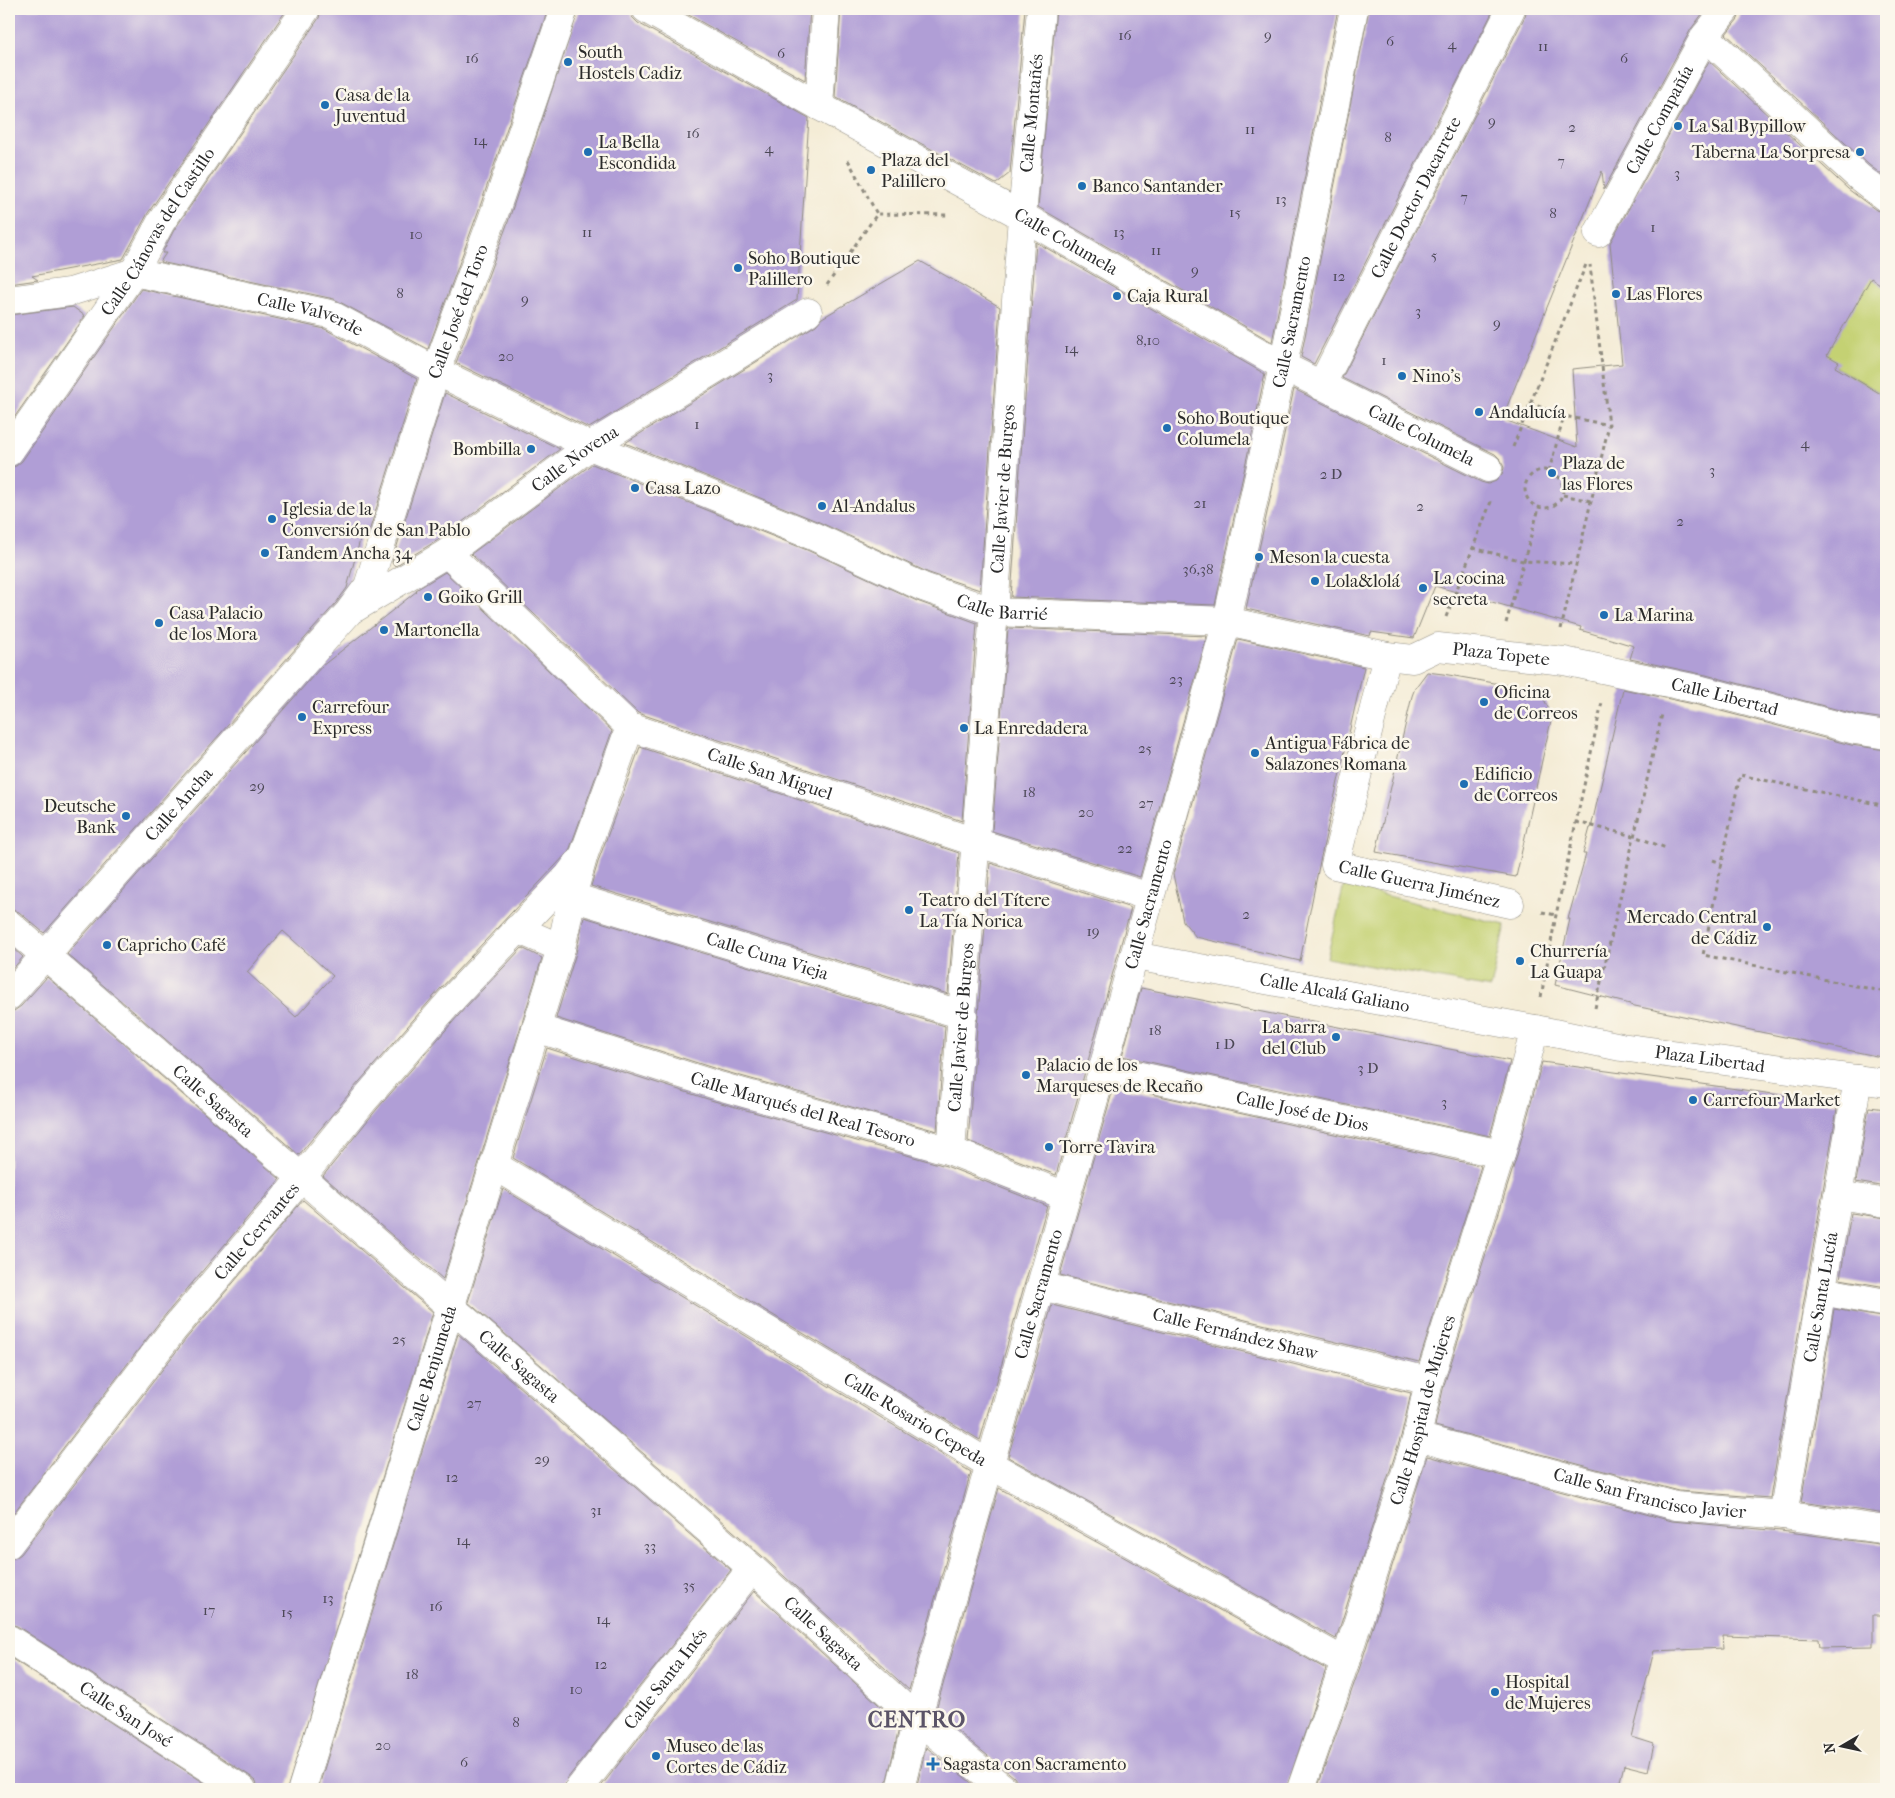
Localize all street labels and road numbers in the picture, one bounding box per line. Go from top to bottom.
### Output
street label: Calle Montañés [1016,52,1048,174]
street label: Calle Compañía [1622,61,1699,178]
street label: Calle Doctor Dacarrete [1367,113,1466,282]
street label: Calle Cánovas del Castillo [97,144,220,320]
street label: Calle Columela [1010,204,1122,280]
street label: Calle José del Toro [424,242,493,381]
street label: Calle Sacramento [1268,254,1316,390]
street label: Calle Valverde [255,289,367,341]
street label: Calle Columela [1365,400,1479,471]
street label: Calle Javier de Burgos [987,403,1020,574]
street label: Calle Novena [528,421,623,497]
street label: Calle Barrié [954,590,1048,625]
street label: Plaza Topete [1451,639,1551,670]
street label: Calle Libertad [1669,674,1781,721]
street label: Calle San Miguel [704,743,835,805]
street label: Calle Ancha [141,763,218,846]
street label: Calle Sacramento [1121,837,1177,972]
street label: Calle Guerra Jiménez [1337,856,1502,913]
street label: Calle Cuna Vieja [703,928,831,985]
street label: Calle Javier de Burgos [944,942,979,1113]
street label: Calle Alcalá Galiano [1258,969,1411,1017]
street label: Plaza Libertad [1653,1042,1766,1077]
street label: Calle Sagasta [168,1061,258,1142]
street label: Calle Marqués del Real Tesoro [688,1068,918,1151]
street label: Calle José de Dios [1234,1087,1371,1136]
street label: Calle Cervantes [210,1178,304,1285]
street label: Calle Sacramento [1010,1227,1067,1362]
street label: Calle Santa Lucía [1799,1230,1843,1364]
street label: Calle Benjumeda [403,1302,461,1434]
street label: Calle Fernández Shaw [1150,1304,1321,1365]
street label: Calle Hospital de Mujeres [1386,1312,1460,1508]
street label: Calle Sagasta [474,1326,564,1408]
street label: Calle Rosario Cepeda [839,1369,991,1471]
street label: Calle San Francisco Javier [1551,1464,1747,1523]
street label: Calle Sagasta [779,1592,868,1676]
street label: Calle Santa Inés [620,1624,712,1734]
street label: Calle San José [75,1677,176,1752]

